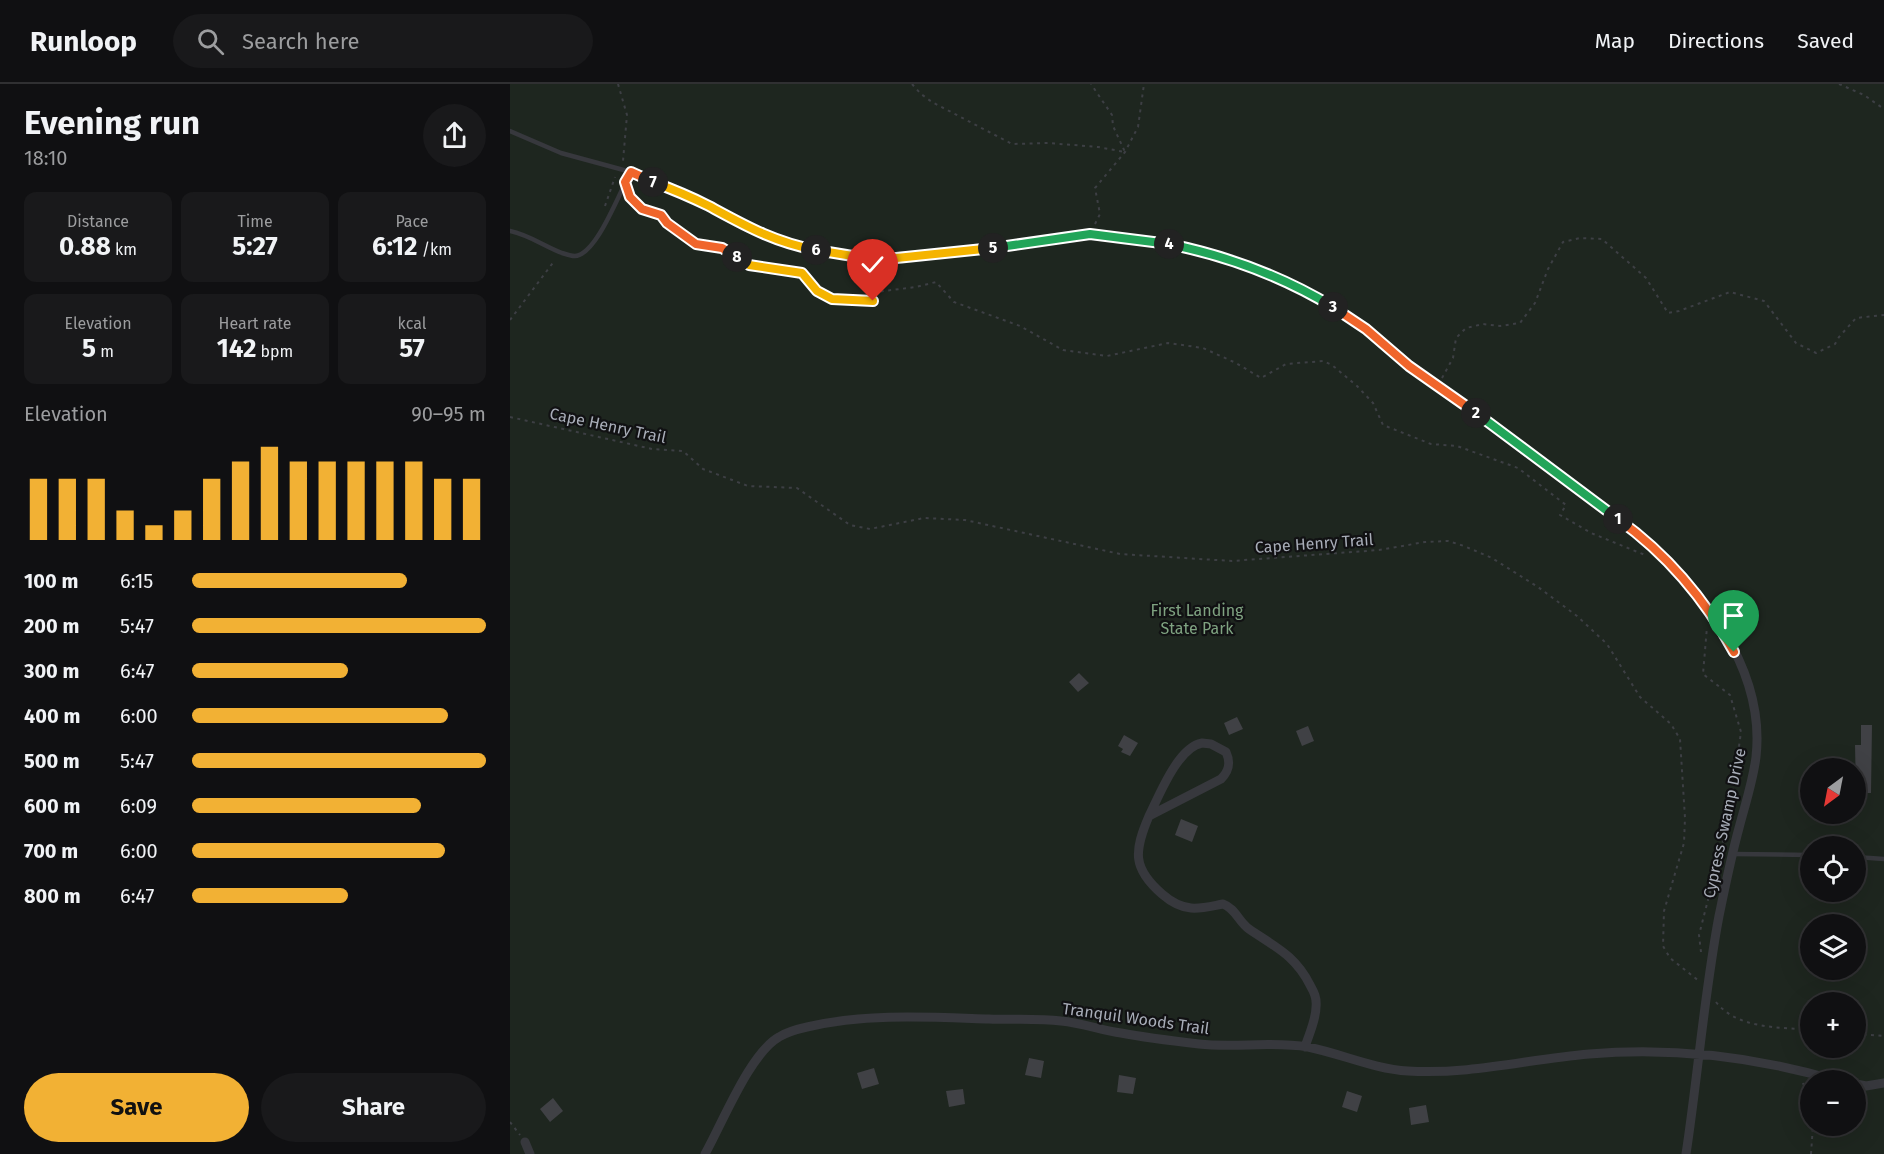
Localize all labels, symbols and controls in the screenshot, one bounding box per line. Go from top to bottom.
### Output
search box [173,14,593,68]
text: Runloop [30,25,137,58]
icon: search [194,25,227,58]
text: Search here [242,28,360,55]
text: Map [1595,28,1635,54]
text: Directions [1668,28,1764,54]
text: Saved [1797,28,1854,54]
text: Evening run [24,103,200,143]
button: share [423,104,486,167]
text: 18:10 [24,146,68,170]
pin: 7 [638,167,668,197]
text: 7 [649,172,657,191]
text: Distance [67,212,129,231]
text: Time [237,212,273,231]
text: Pace [395,212,429,231]
pin: 4 [1154,229,1184,259]
text: 0.88 [59,231,111,262]
text: 5:27 [232,231,278,262]
text: 6:12 [372,231,418,262]
pin: 5 [978,233,1008,263]
text: 4 [1164,234,1174,253]
pin: 6 [801,235,831,265]
text: 5 [989,238,997,257]
pin [847,239,898,301]
text: km [111,240,137,259]
text: /km [418,240,452,259]
text: 6 [811,240,821,259]
pin: 8 [722,242,752,272]
text: 8 [732,247,742,266]
icon: check [856,248,889,281]
pin: 3 [1318,292,1348,322]
text: 3 [1329,297,1337,316]
text: Elevation [64,314,132,333]
text: Heart rate [219,314,291,333]
text: kcal [398,314,426,333]
text: 5 [82,333,96,364]
text: 142 [217,333,256,364]
text: 57 [399,333,425,364]
text: m [96,342,114,361]
text: bpm [256,342,293,361]
pin: 2 [1461,398,1491,428]
text: Elevation [24,402,108,426]
text: 90–95 m [411,402,486,426]
text: 2 [1472,403,1480,422]
street label: Cape Henry Trail [548,404,668,447]
pin: 1 [1603,504,1633,534]
text: 1 [1614,509,1622,528]
street label: Cape Henry Trail [1254,530,1374,557]
text: 100 m [24,569,78,593]
text: 6:15 [120,569,153,593]
pin [1708,590,1759,652]
icon: arrive [1717,599,1750,632]
park label: First Landing State Park [1151,601,1244,638]
text: 200 m [24,614,79,638]
text: 5:47 [120,614,154,638]
text: 300 m [24,659,79,683]
text: 6:47 [120,659,154,683]
text: 400 m [24,704,80,728]
text: 6:00 [120,704,158,728]
street label: Cypress Swamp Drive [1699,746,1750,900]
text: 500 m [24,749,80,773]
text: 5:47 [120,749,154,773]
north arrow [1800,758,1866,824]
map controls [1800,758,1866,1136]
text: 600 m [24,794,80,818]
text: 6:09 [120,794,157,818]
button: locate [1800,836,1866,902]
text: 700 m [24,839,78,863]
text: 6:00 [120,839,158,863]
text: 800 m [24,884,81,908]
text: 6:47 [120,884,154,908]
button: layers [1800,914,1866,980]
button: + [1800,992,1866,1058]
street label: Tranquil Woods Trail [1061,999,1211,1038]
button: − [1800,1070,1866,1136]
button: Save [24,1073,249,1142]
button: Share [261,1073,486,1142]

